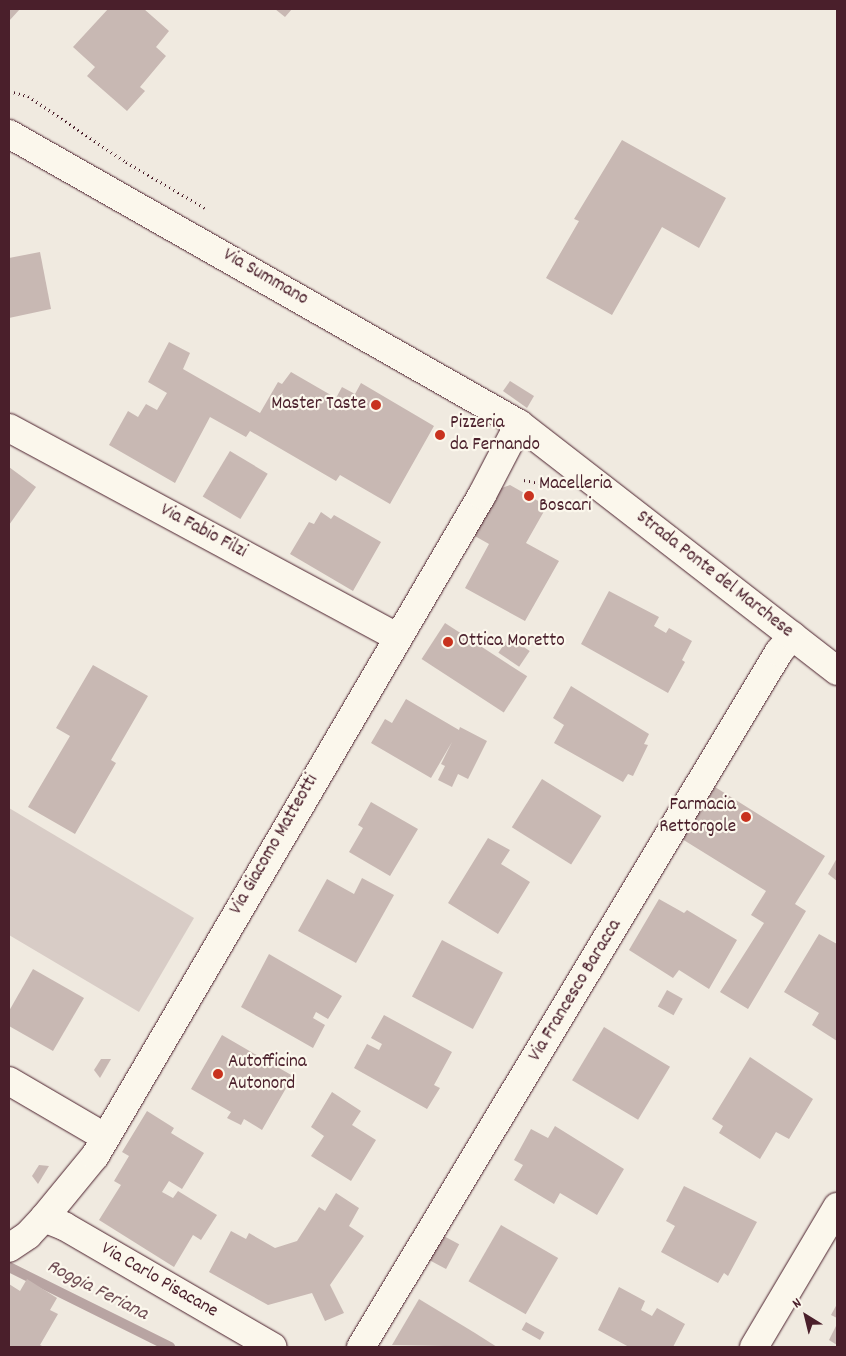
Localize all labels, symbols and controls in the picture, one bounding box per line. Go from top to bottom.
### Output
street label: Via Summano [218,244,312,312]
place label: Master Taste [271,394,366,416]
marker: Master Taste [370,399,382,411]
place label: Pizzeria da Fernando [450,413,540,457]
marker: Pizzeria da Fernando [434,429,446,441]
place label: Macelleria Boscari [539,474,612,518]
marker: Macelleria Boscari [523,490,535,502]
street label: Via Fabio Filzi [156,500,250,564]
street label: Strada Ponte del Marchese [631,506,797,644]
place label: Ottica Moretto [458,631,565,653]
marker: Ottica Moretto [442,636,454,648]
street label: Via Giacomo Matteotti [226,771,324,919]
place label: Farmacia Rettorgole [659,795,736,839]
marker: Farmacia Rettorgole [740,811,752,823]
street label: Via Francesco Baracca [525,916,627,1066]
place label: Autofficina Autonord [228,1052,307,1096]
marker: Autofficina Autonord [212,1068,224,1080]
street label: Via Carlo Pisacane [96,1238,222,1324]
water label: Roggia Feriana [42,1255,152,1327]
north arrow [781,1291,831,1341]
text: N [788,1294,806,1314]

